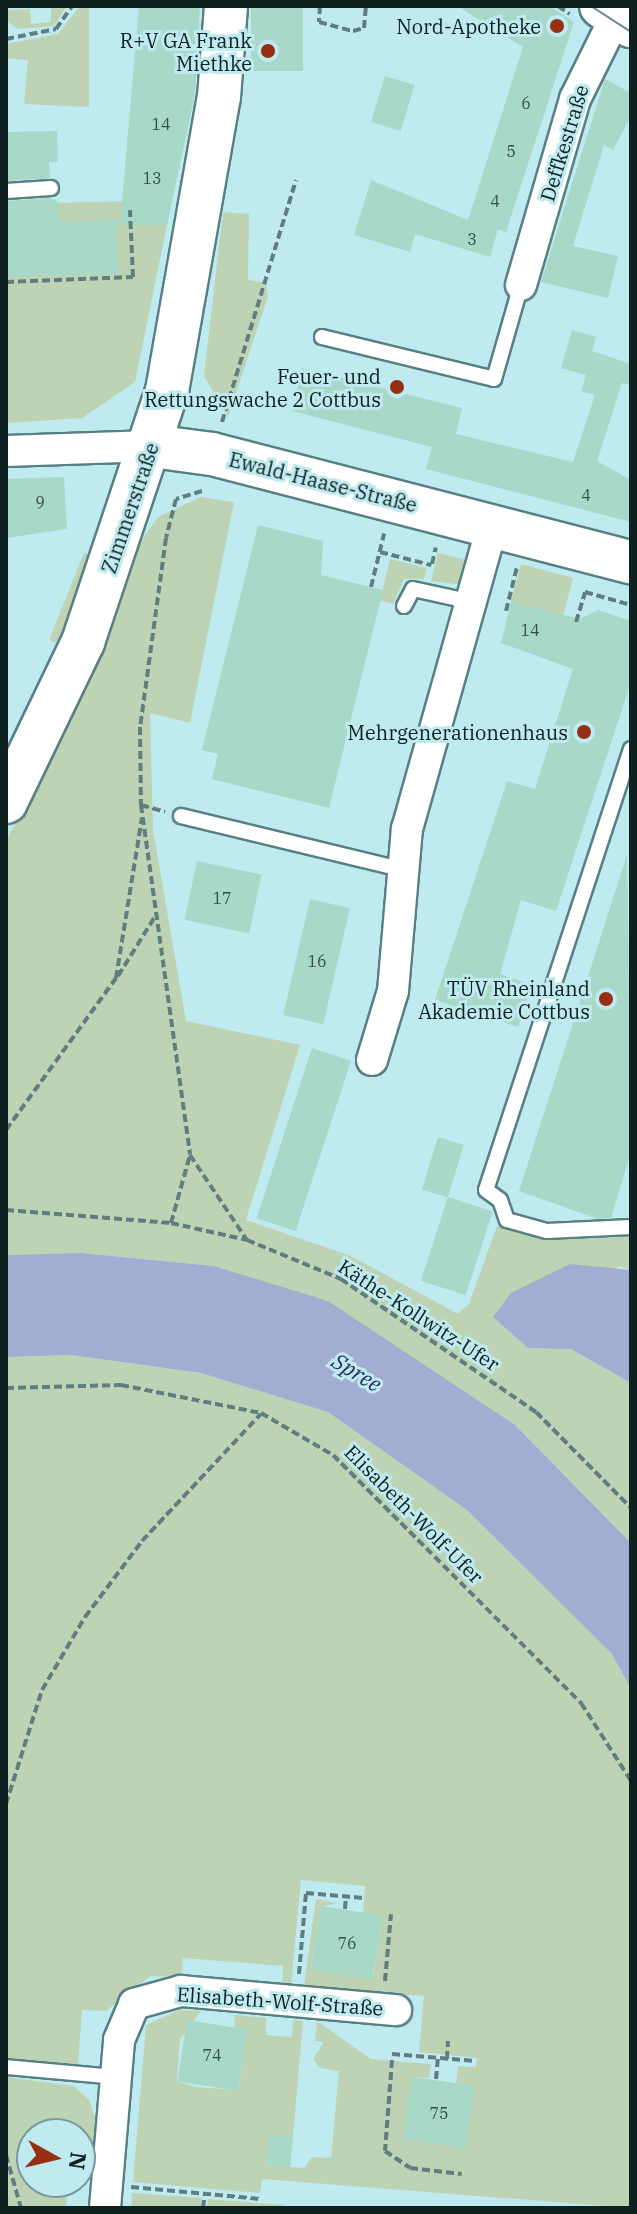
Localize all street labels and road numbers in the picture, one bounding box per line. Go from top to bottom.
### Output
street label: Deffkestraße [535,82,593,204]
street label: Zimmerstraße [96,439,164,577]
street label: Ewald-Haase-Straße [227,447,419,517]
street label: Käthe-Kollwitz-Ufer [334,1254,504,1376]
street label: Elisabeth-Wolf-Ufer [340,1440,488,1588]
street label: Elisabeth-Wolf-Straße [176,1982,384,2020]

